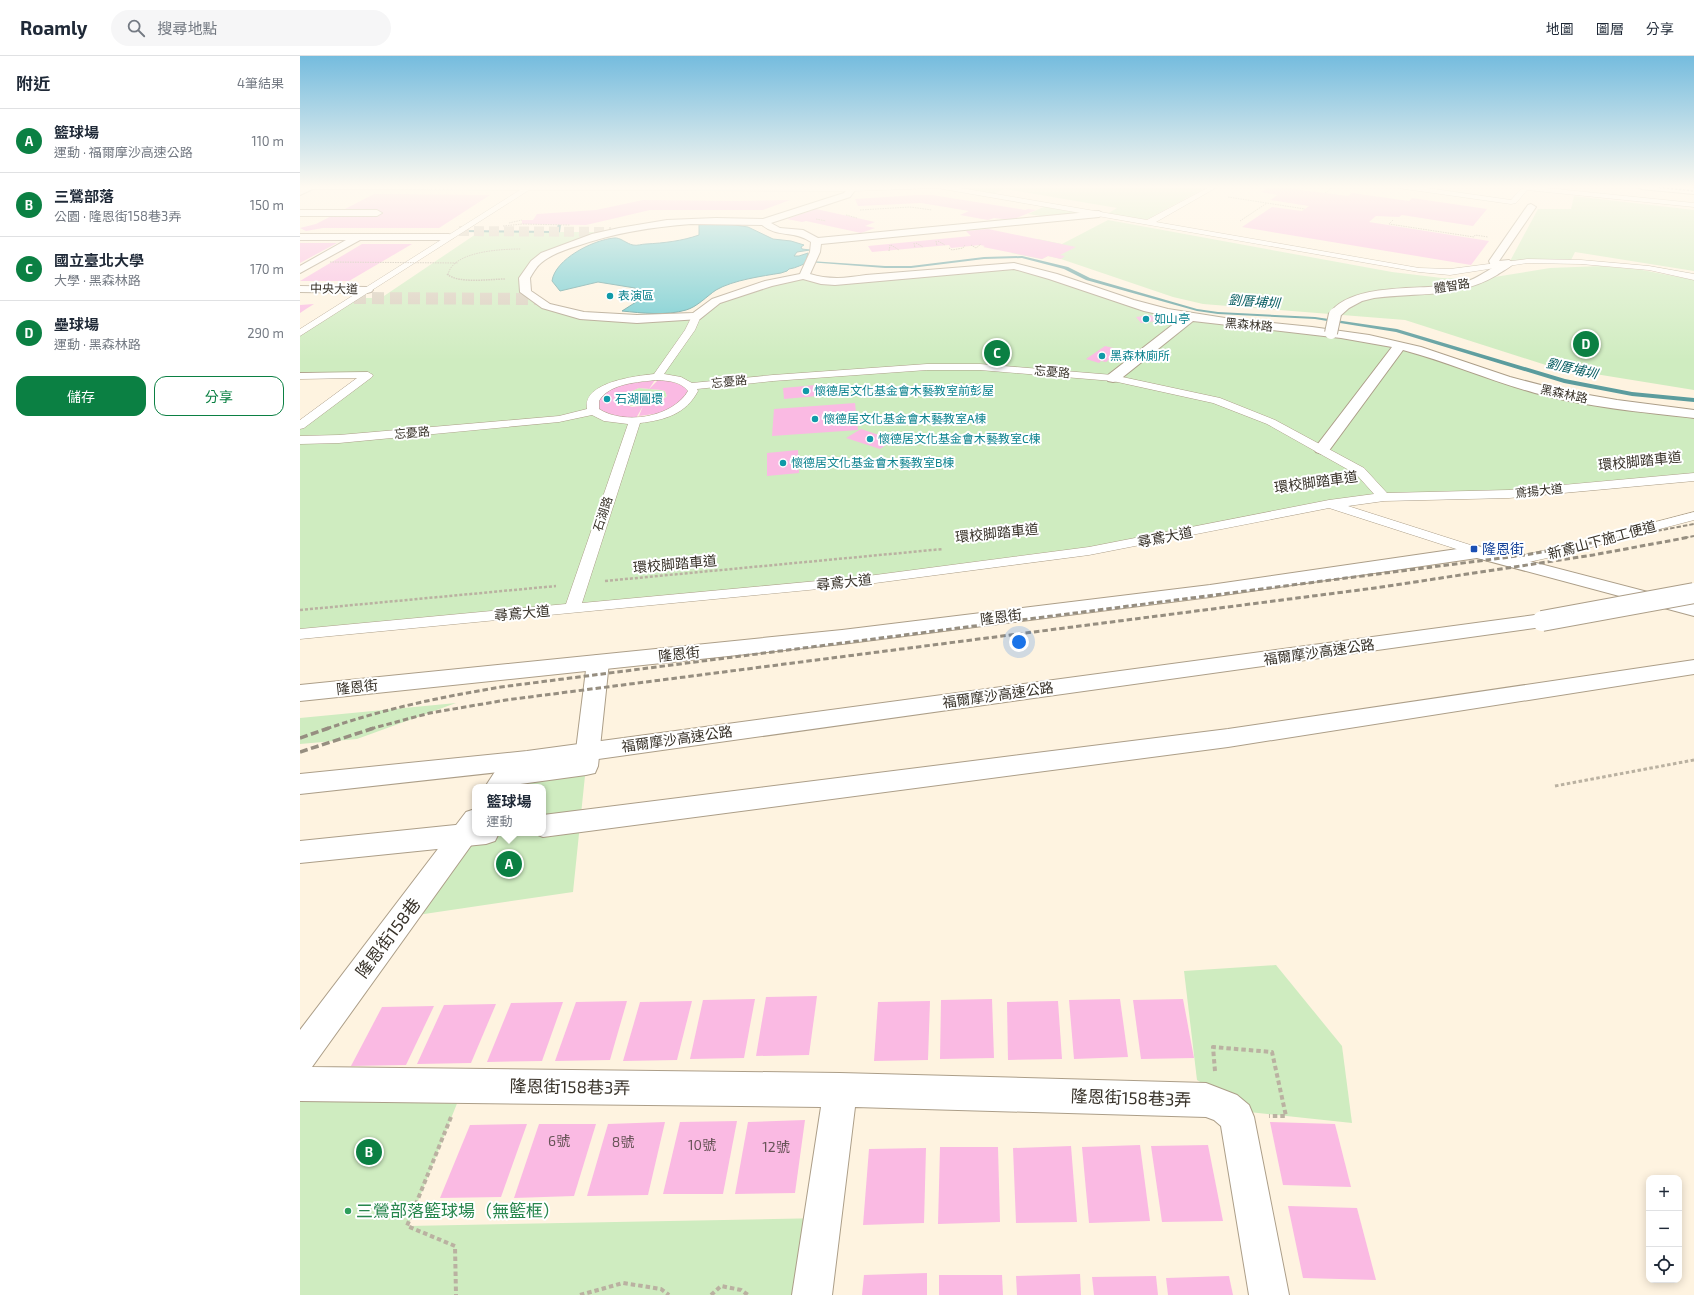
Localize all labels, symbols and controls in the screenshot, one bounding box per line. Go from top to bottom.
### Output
search box [111,10,391,46]
text: Roamly [20,16,87,39]
icon: search [125,17,147,39]
text: 搜尋地點 [157,19,218,37]
text: 地圖 [1546,20,1574,37]
text: 圖層 [1596,20,1624,37]
text: 分享 [1646,20,1674,37]
text: 附近 [16,73,50,93]
text: 4筆結果 [237,75,284,91]
text: 籃球場 [54,123,99,141]
text: A [25,133,33,149]
text: 110 m [252,133,284,149]
text: 運動 · 福爾摩沙高速公路 [54,144,193,160]
text: 三鶯部落 [54,187,114,205]
text: B [25,197,33,213]
text: 150 m [250,197,284,213]
text: 公園 · 隆恩街158巷3弄 [54,208,181,224]
text: 國立臺北大學 [54,251,144,269]
text: C [25,261,33,277]
text: 170 m [250,261,284,277]
text: 大學 · 黑森林路 [54,272,141,288]
street label: 體智路 [1433,275,1471,295]
street label: 中央大道 [310,281,358,295]
place label: 表演區 [618,288,654,302]
marker: 表演區 [605,291,615,301]
water label: 劉厝埔圳 [1227,291,1282,311]
place label: 如山亭 [1154,311,1190,325]
marker: 如山亭 [1141,314,1151,324]
text: 壘球場 [54,315,99,333]
street label: 黑森林路 [1225,315,1274,333]
text: D [25,325,33,341]
text: 290 m [247,325,284,341]
pin: D [1573,329,1599,359]
text: 運動 · 黑森林路 [54,336,141,352]
pin: C [984,338,1010,368]
place label: 黑森林廁所 [1110,348,1170,362]
marker: 黑森林廁所 [1097,351,1107,361]
water label: 劉厝埔圳 [1545,354,1601,382]
street label: 忘憂路 [1034,362,1071,380]
street label: 忘憂路 [710,372,748,390]
button: 儲存 [16,376,146,416]
button: 分享 [154,376,284,416]
street label: 黑森林路 [1539,381,1589,405]
place label: 懷德居文化基金會木藝教室前彭屋 [814,383,994,397]
marker: 懷德居文化基金會木藝教室前彭屋 [801,386,811,396]
place label: 石湖圓環 [615,391,663,405]
marker: 石湖圓環 [602,394,612,404]
place label: 懷德居文化基金會木藝教室A棟 [823,411,986,425]
marker: 懷德居文化基金會木藝教室A棟 [810,414,820,424]
street label: 忘憂路 [393,423,430,441]
place label: 懷德居文化基金會木藝教室C棟 [878,431,1041,445]
marker: 懷德居文化基金會木藝教室C棟 [865,434,875,444]
street label: 環校脚踏車道 [1597,448,1683,473]
place label: 懷德居文化基金會木藝教室B棟 [791,455,954,469]
marker: 懷德居文化基金會木藝教室B棟 [778,458,788,468]
street label: 環校脚踏車道 [1273,467,1359,496]
street label: 鳶揚大道 [1514,481,1564,499]
street label: 石湖路 [590,494,614,533]
street label: 新鳶山下施工便道 [1546,517,1658,562]
street label: 環校脚踏車道 [954,520,1040,545]
street label: 尋鳶大道 [1136,523,1194,550]
place label: 隆恩街 [1482,540,1524,557]
marker: 隆恩街 [1469,544,1479,554]
street label: 環校脚踏車道 [632,551,718,576]
street label: 尋鳶大道 [815,570,873,593]
street label: 尋鳶大道 [493,602,551,623]
street label: 隆恩街 [979,606,1023,627]
your location [1009,632,1029,652]
street label: 福爾摩沙高速公路 [1262,635,1376,668]
street label: 隆恩街 [657,643,701,664]
street label: 隆恩街 [335,676,379,697]
street label: 福爾摩沙高速公路 [941,678,1055,711]
street label: 福爾摩沙高速公路 [620,722,734,755]
popup [472,784,546,836]
text: 籃球場 [486,792,532,810]
text: 運動 [486,813,513,829]
pin: A [496,849,522,879]
street label: 隆恩街158巷 [351,894,424,981]
street label: 隆恩街158巷3弄 [510,1075,631,1097]
street label: 隆恩街158巷3弄 [1070,1085,1192,1109]
house number: 6號 [548,1132,570,1149]
house number: 8號 [612,1133,634,1150]
house number: 10號 [688,1136,716,1153]
pin: B [356,1137,382,1167]
house number: 12號 [762,1138,790,1155]
map controls [1646,1175,1682,1283]
button: + [1646,1175,1682,1211]
place label: 三鶯部落籃球場（無籃框） [356,1200,560,1220]
marker: 三鶯部落籃球場（無籃框） [343,1206,353,1216]
button: − [1646,1211,1682,1247]
button: locate [1646,1247,1682,1283]

